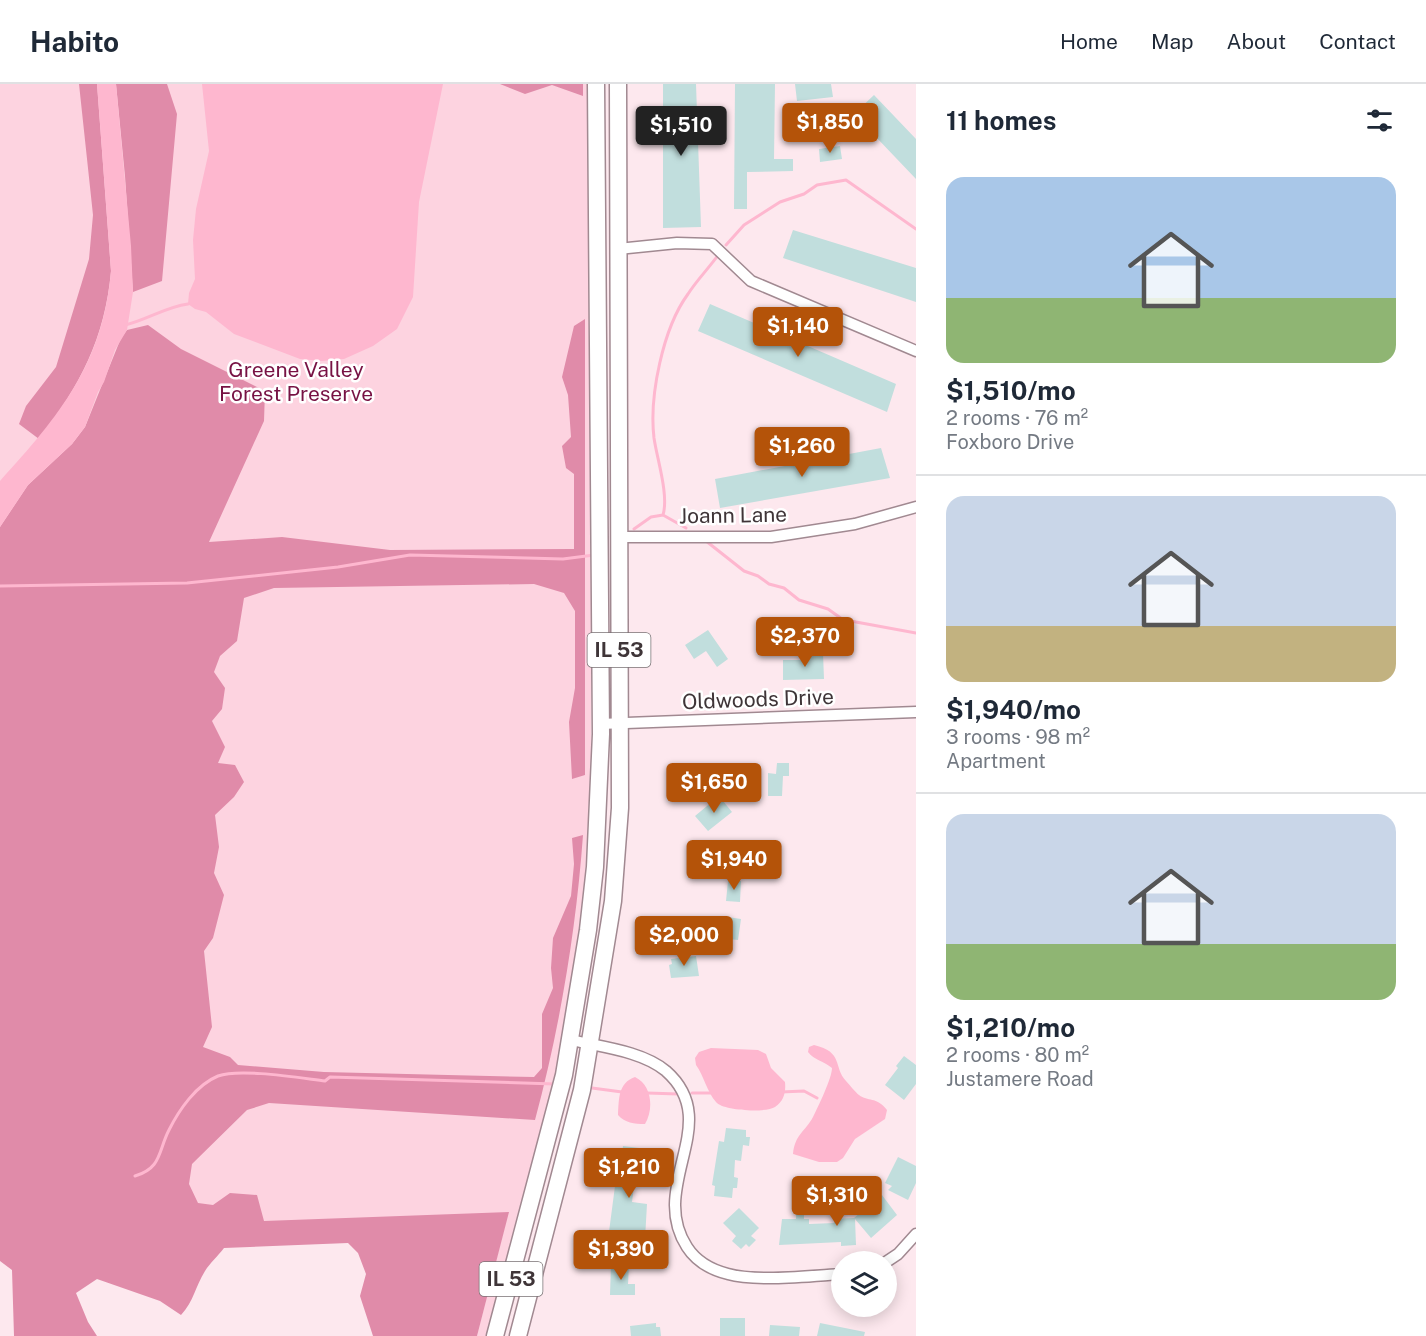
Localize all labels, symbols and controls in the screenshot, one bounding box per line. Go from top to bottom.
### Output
text: Habito [30,25,119,58]
text: Home [1060,29,1118,54]
text: Map [1151,29,1194,54]
text: About [1227,29,1286,54]
text: Contact [1319,29,1396,54]
pin: $1,850 [781,103,879,154]
icon: filters [1363,104,1396,137]
text: 11 homes [946,105,1056,136]
pin: $1,510 [632,106,730,157]
text: $1,850 [796,110,864,134]
text: $1,510 [650,113,712,137]
icon: home [1117,216,1225,324]
pin: $1,140 [749,307,847,358]
text: $1,140 [767,314,829,338]
park label: Greene Valley Forest Preserve [219,357,373,406]
text: $1,510/mo [946,375,1076,406]
text: 2 rooms · 76 m² [946,406,1088,430]
pin: $1,260 [753,427,851,478]
text: Foxboro Drive [946,430,1074,454]
text: $1,260 [769,434,835,458]
street label: Joann Lane [679,502,787,528]
icon: home [1117,535,1225,643]
pin: $2,370 [756,617,854,668]
text: $2,370 [770,624,840,648]
road number: IL 53 [588,633,650,667]
street label: Oldwoods Drive [682,684,834,714]
text: $1,940/mo [946,694,1081,725]
text: 3 rooms · 98 m² [946,725,1090,749]
text: Apartment [946,749,1046,773]
pin: $1,650 [665,763,763,814]
text: $1,650 [680,770,748,794]
pin: $1,940 [685,840,783,891]
text: $1,940 [701,847,767,871]
icon: home [1117,853,1225,961]
pin: $2,000 [635,916,733,967]
text: $2,000 [649,923,719,947]
text: $1,210/mo [946,1012,1075,1043]
text: 2 rooms · 80 m² [946,1043,1089,1067]
text: Justamere Road [946,1067,1094,1091]
pin: $1,210 [580,1148,678,1199]
text: $1,210 [598,1155,660,1179]
pin: $1,310 [788,1176,886,1227]
text: $1,310 [806,1183,868,1207]
pin: $1,390 [572,1230,670,1281]
text: $1,390 [588,1237,654,1261]
map controls [831,1251,897,1317]
button: layers [831,1251,897,1317]
road number: IL 53 [480,1262,542,1296]

